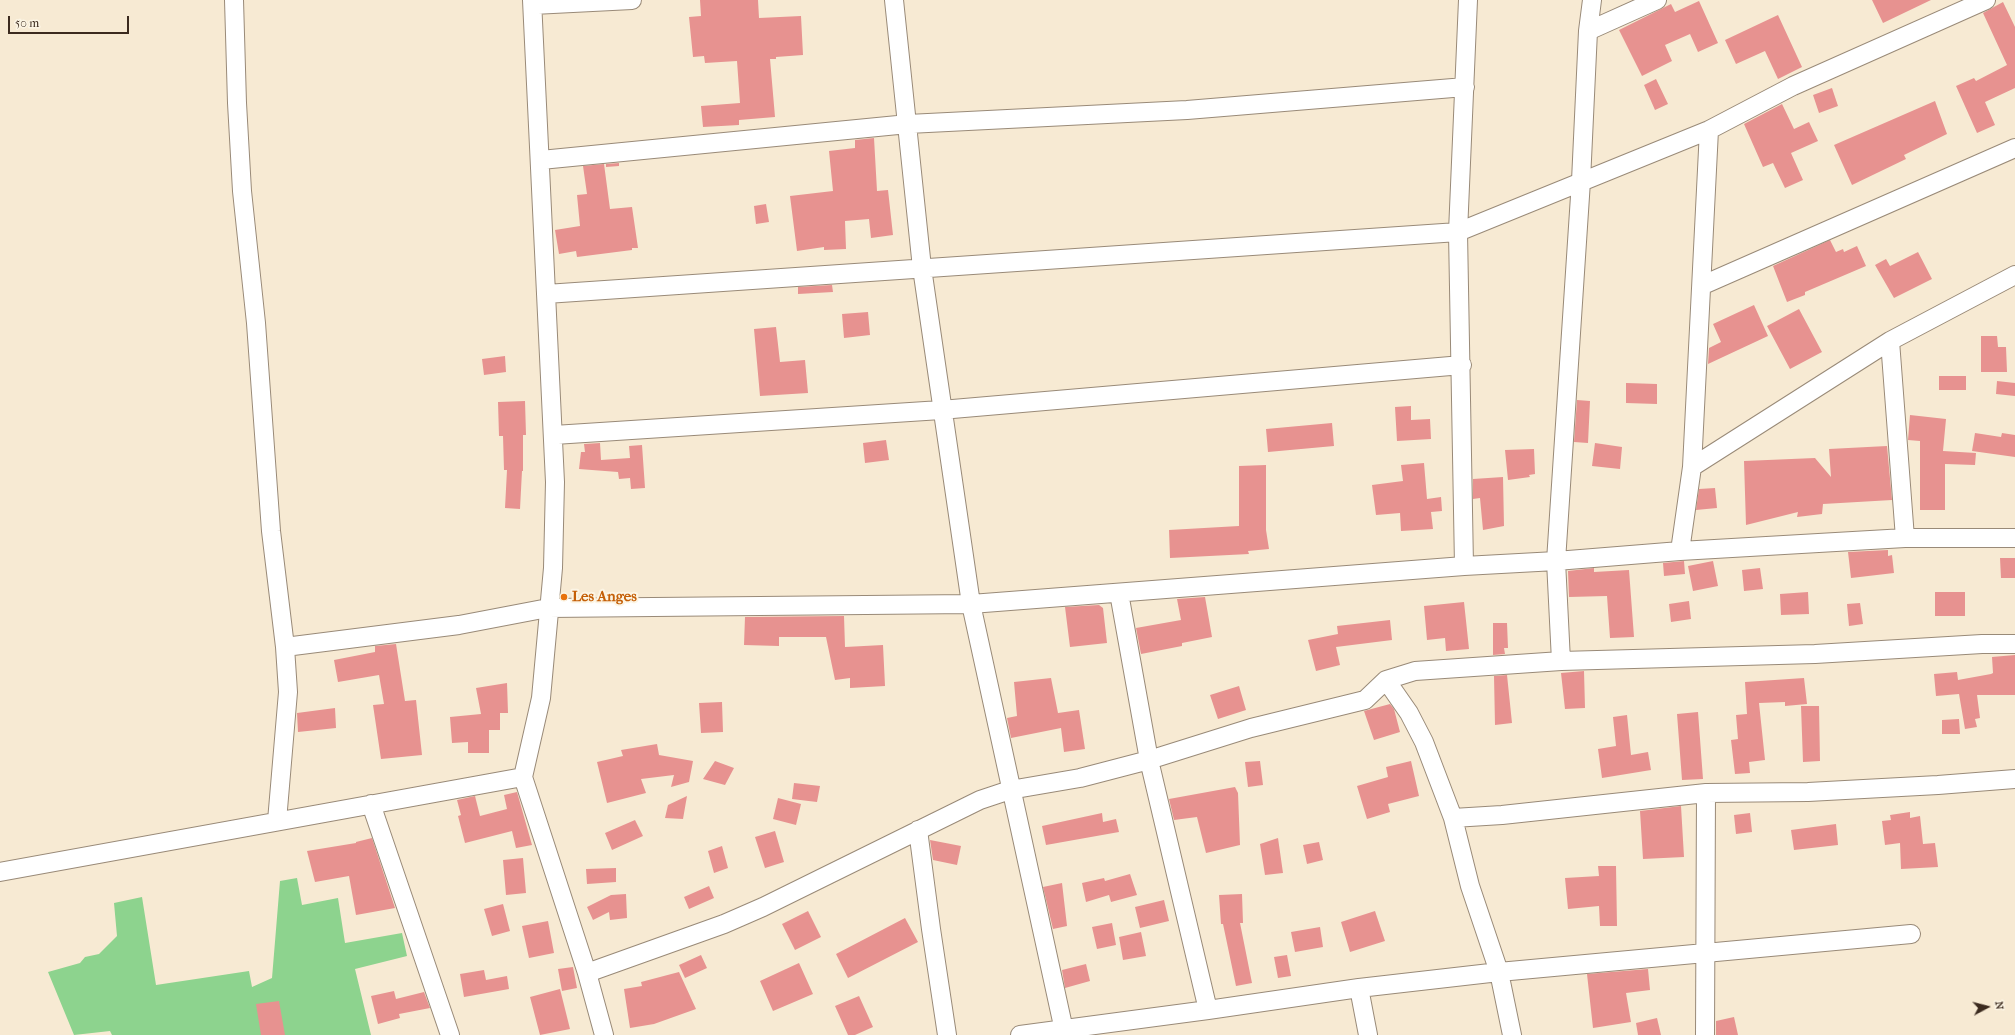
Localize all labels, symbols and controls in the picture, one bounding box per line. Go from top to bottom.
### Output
scale bar [10,8,131,34]
text: 50 m [15,16,39,30]
place label: Les Anges [572,588,637,606]
marker: Les Anges [559,592,569,602]
north arrow [1967,987,2007,1027]
text: N [1992,1001,2006,1010]

